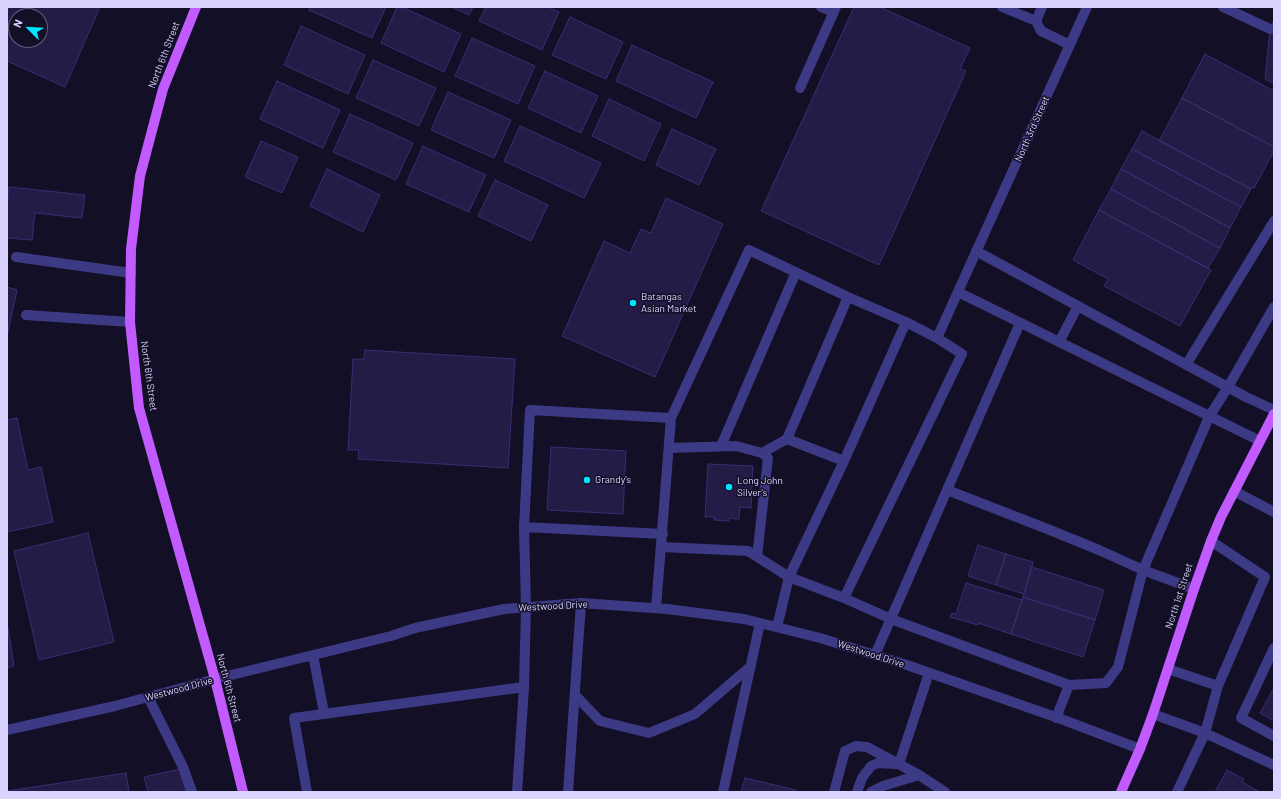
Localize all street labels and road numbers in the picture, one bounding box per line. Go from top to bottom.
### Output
street label: North 6th Street [146,20,182,90]
street label: North 3rd Street [1012,94,1052,164]
street label: North 6th Street [138,340,160,412]
street label: North 1st Street [1163,562,1195,630]
street label: Westwood Drive [518,598,588,614]
street label: Westwood Drive [836,638,906,670]
street label: North 6th Street [214,652,244,724]
street label: Westwood Drive [144,674,214,704]

